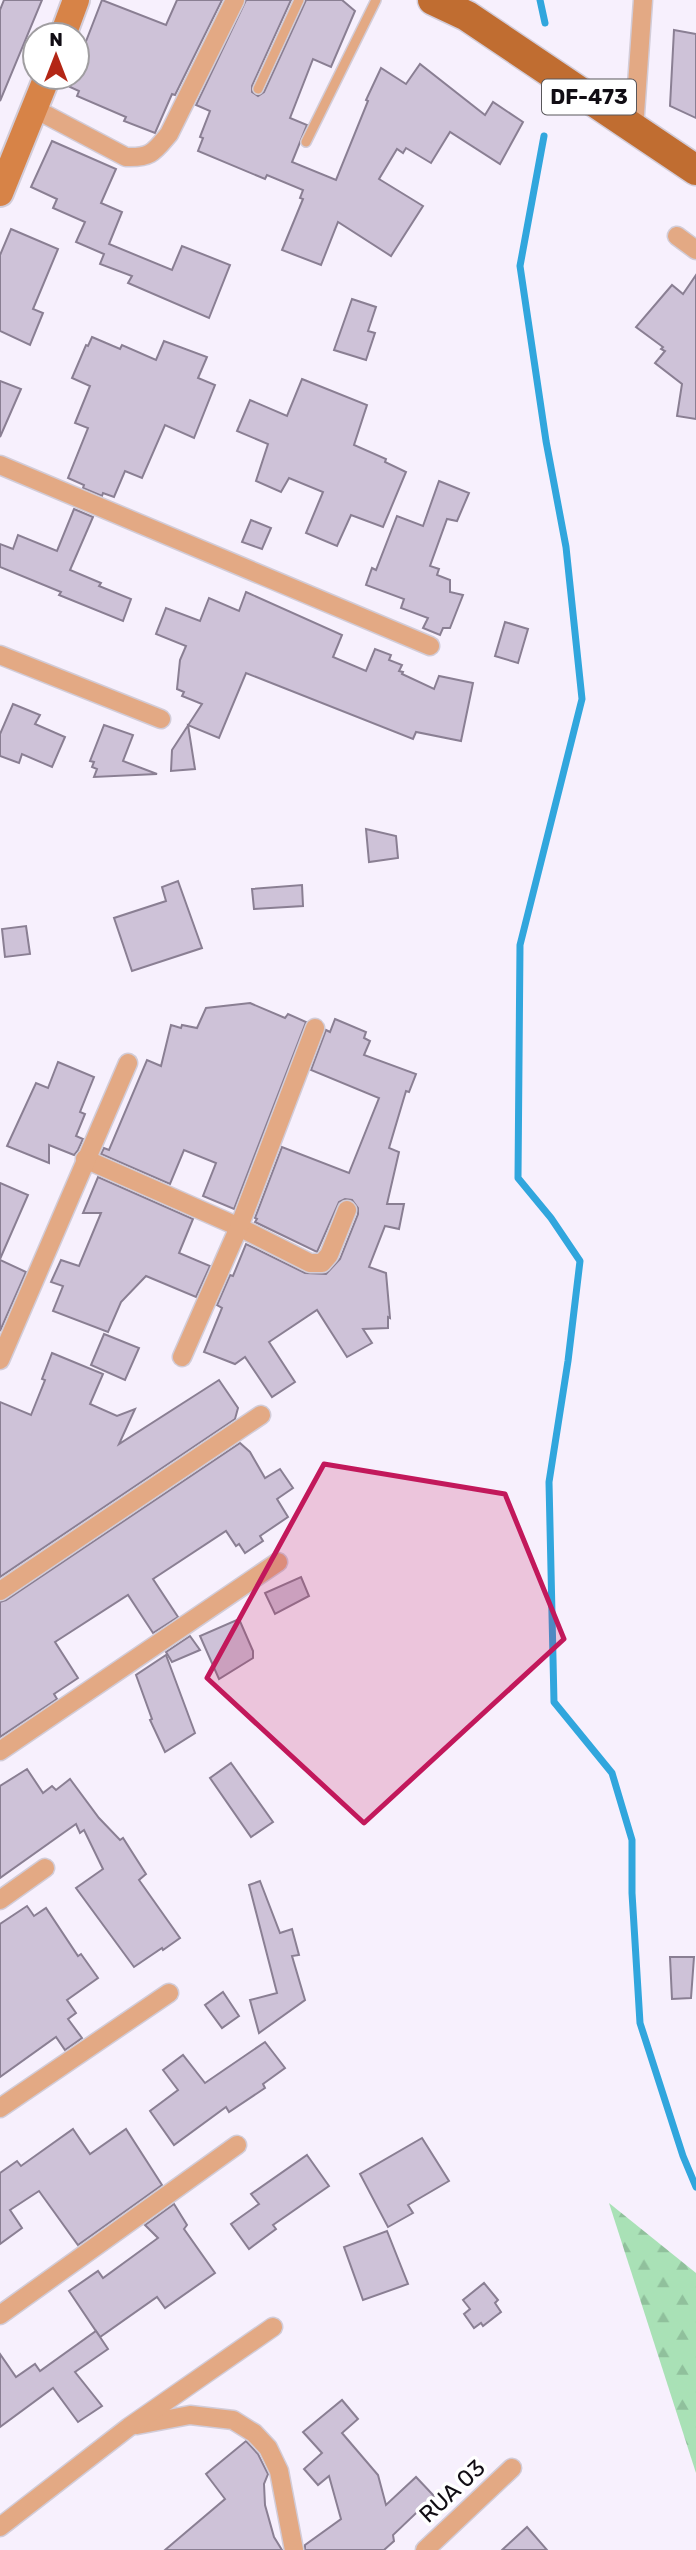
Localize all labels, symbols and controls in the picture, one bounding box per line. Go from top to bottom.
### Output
north arrow [21,21,91,91]
text: N [49,28,63,51]
road number: DF-473 [542,80,636,114]
street label: RUA 03 [413,2454,491,2528]

